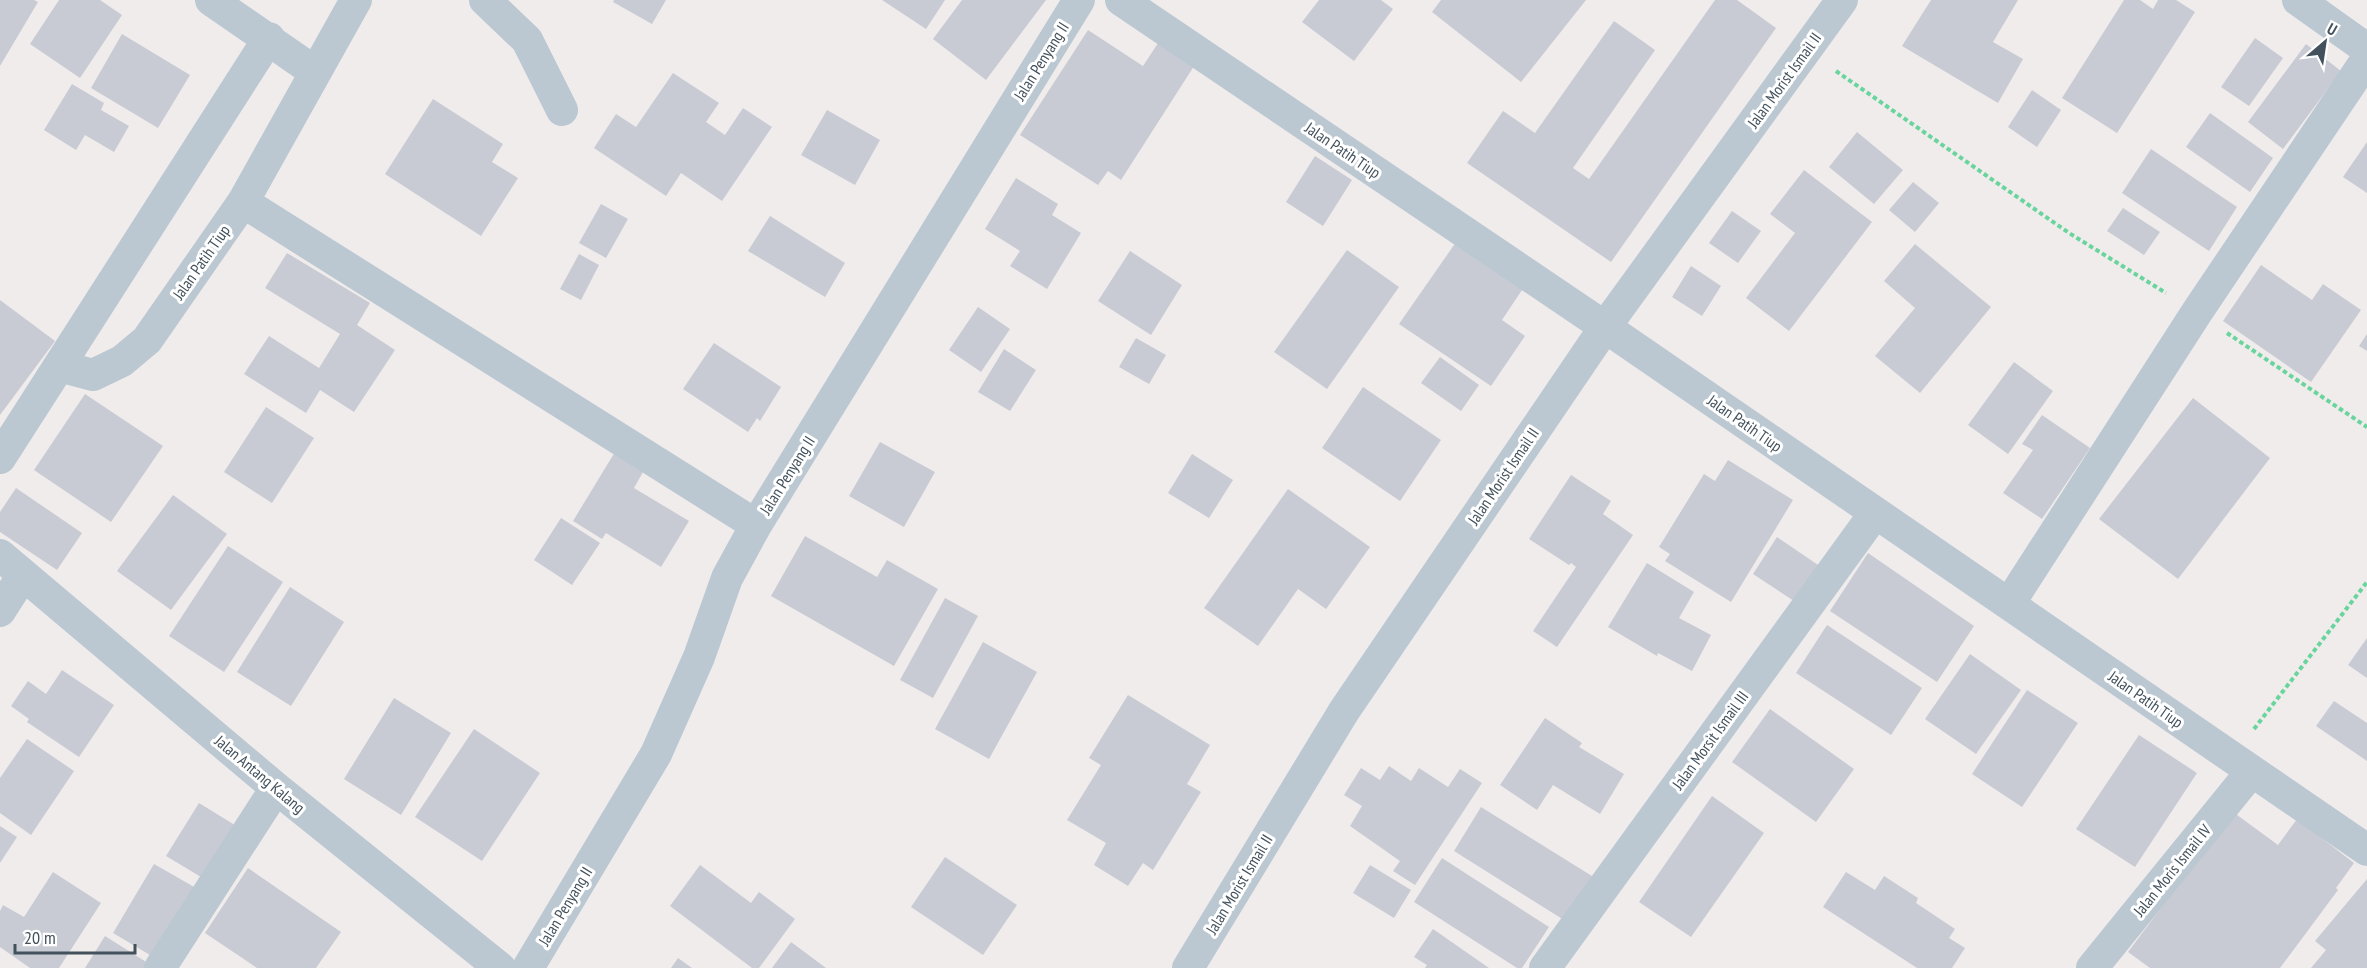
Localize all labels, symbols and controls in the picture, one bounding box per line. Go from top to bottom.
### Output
north arrow [2295,12,2355,72]
street label: Jalan Penyang II [1009,18,1073,105]
text: U [2324,18,2341,40]
street label: Jalan Morist Ismail II [1742,28,1825,132]
street label: Jalan Patih Tiup [1301,117,1384,182]
street label: Jalan Patih Tiup [167,221,234,304]
street label: Jalan Patih Tiup [1703,389,1786,456]
street label: Jalan Morist Ismail II [1463,424,1543,529]
street label: Jalan Penyang II [755,432,819,519]
street label: Jalan Patih Tiup [2104,665,2187,732]
street label: Jalan Morsit Ismail III [1667,687,1752,794]
street label: Jalan Antang Kalang [210,730,309,817]
street label: Jalan Moris Ismail IV [2128,820,2215,921]
street label: Jalan Morist Ismail II [1201,830,1277,938]
street label: Jalan Penyang II [533,863,596,950]
scale bar [15,917,135,955]
text: 20 m [24,926,56,949]

